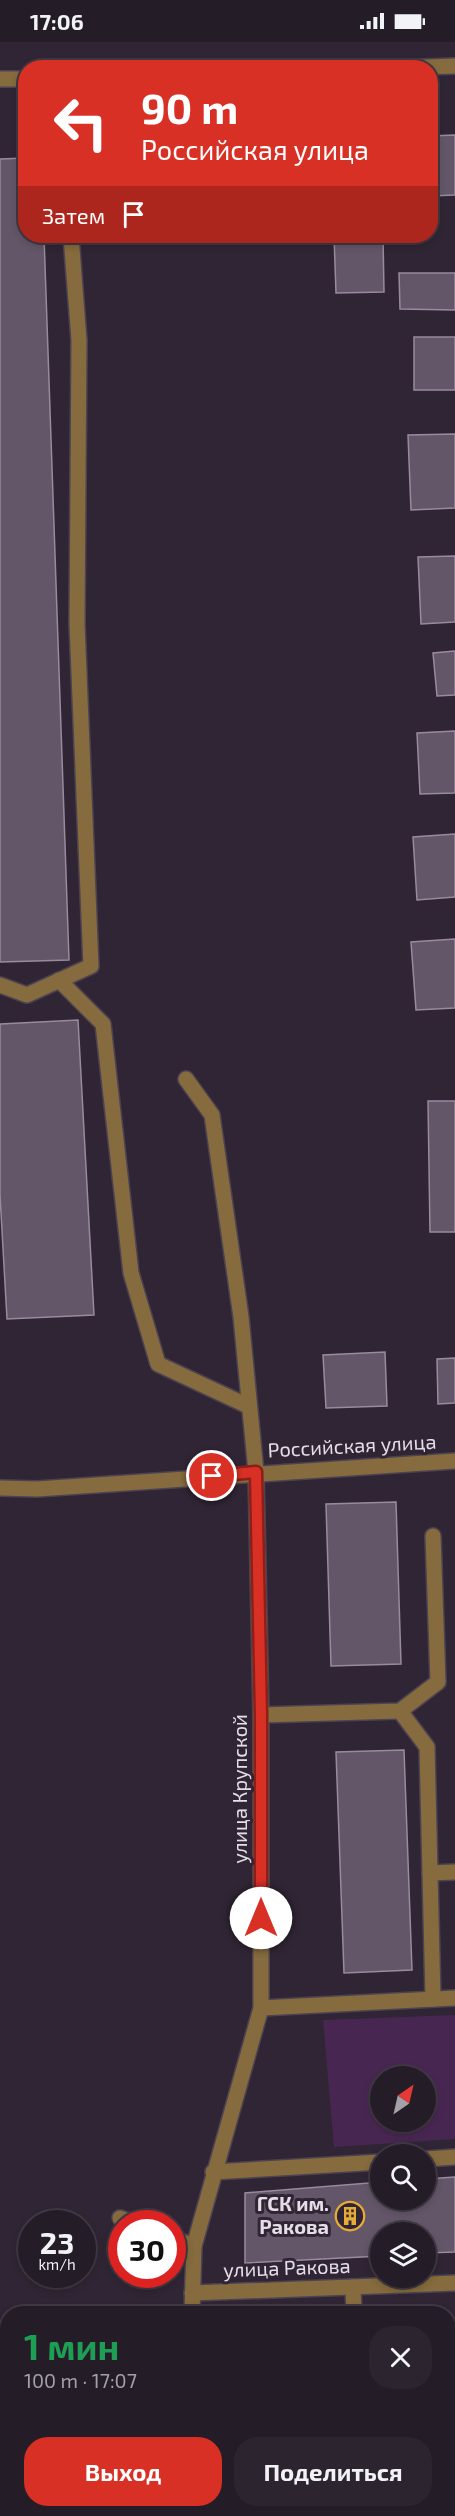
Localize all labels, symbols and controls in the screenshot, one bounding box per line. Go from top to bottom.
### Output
text: 17:06 [30,8,84,34]
text: 90 m [141,82,238,132]
icon: left [42,84,120,162]
text: Российская улица [141,133,369,165]
icon: arrive [117,198,150,231]
text: Затем [42,202,105,228]
street label: Российская улица [267,1429,437,1462]
pin [186,1450,237,1501]
icon: arrive [195,1459,228,1492]
street label: улица Крупской [227,1714,252,1864]
position arrow [229,1886,293,1950]
north arrow [370,2066,436,2132]
map controls [370,2066,436,2288]
button: search [370,2144,436,2210]
place label: ГСК им. Ракова [257,2191,329,2238]
building icon: ГСК им. Ракова [334,2200,366,2232]
speed limit sign: 30 [108,2210,186,2288]
button: layers [370,2222,436,2288]
text: 23 [40,2224,74,2260]
street label: улица Ракова [223,2253,351,2282]
text: km/h [38,2255,76,2273]
text: 1 мин [24,2324,119,2367]
button: close [369,2326,432,2389]
text: 100 m · 17:07 [24,2368,137,2392]
button: Выход [24,2437,222,2506]
button: Поделиться [234,2437,432,2506]

